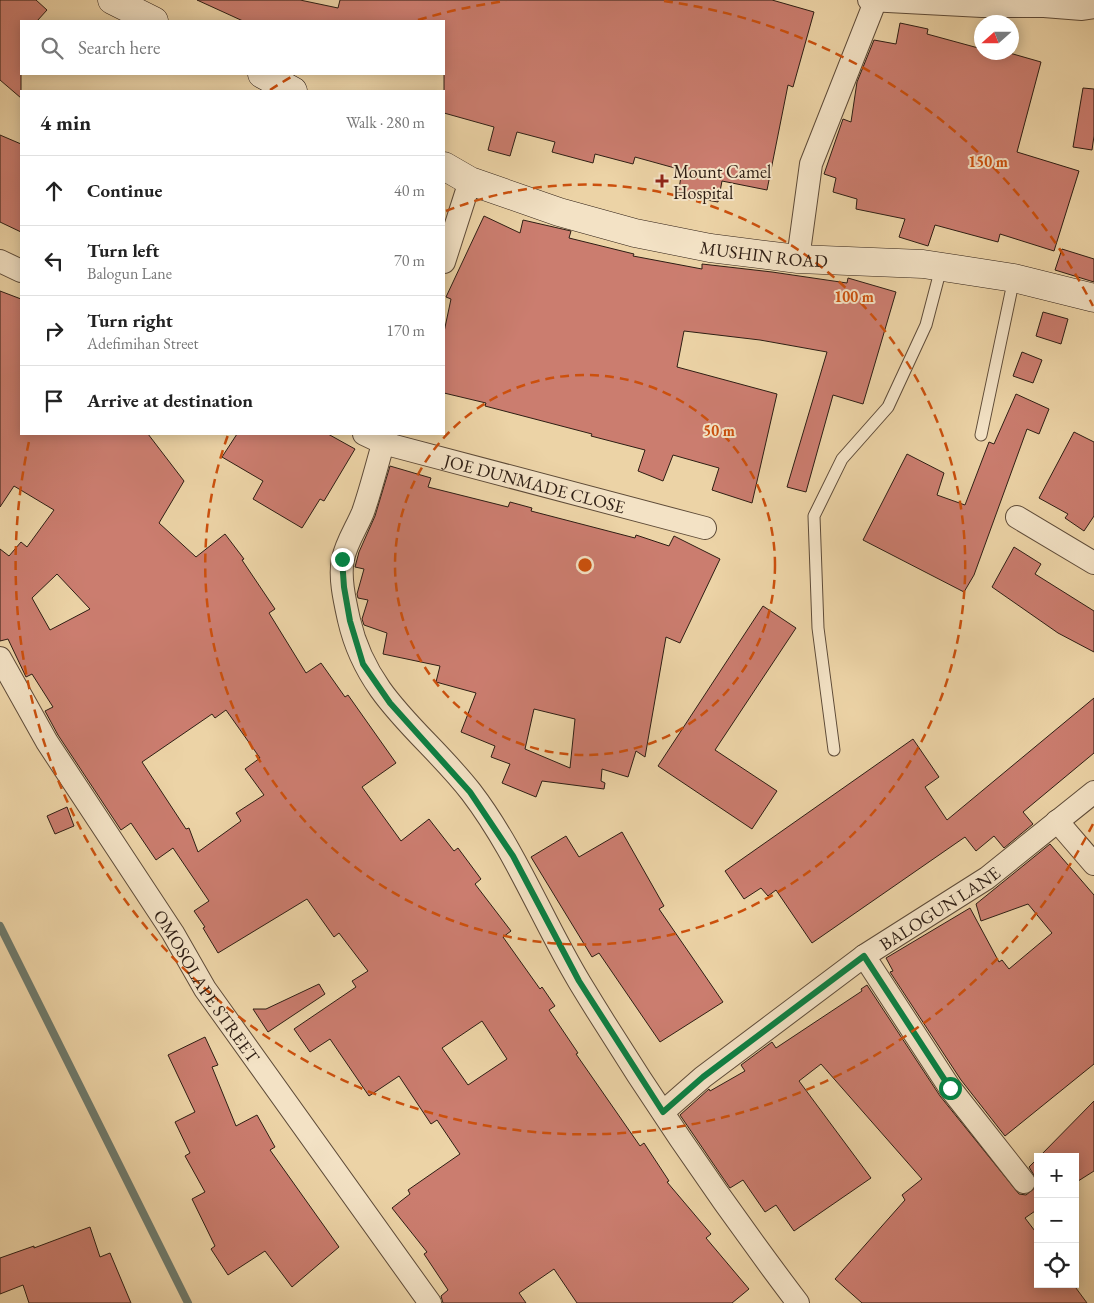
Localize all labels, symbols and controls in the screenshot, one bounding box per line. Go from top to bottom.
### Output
north arrow [974,15,1019,60]
search box [20,20,445,75]
icon: search [38,34,66,62]
text: Search here [78,35,160,60]
text: 4 min [40,109,91,136]
text: Walk · 280 m [346,112,425,133]
text: 150 m [968,152,1008,171]
place label: Mount Camel Hospital [673,160,771,204]
marker: Mount Camel Hospital [655,174,669,188]
icon: ahead [40,177,68,205]
text: Continue [87,178,162,203]
text: 40 m [394,180,425,201]
street label: MUSHIN ROAD [698,235,828,272]
text: Turn left [87,238,159,263]
icon: left [40,247,68,275]
text: 70 m [394,250,425,271]
text: Balogun Lane [87,263,172,284]
text: 100 m [834,287,874,306]
text: Turn right [87,308,173,333]
icon: right [40,317,68,345]
text: 170 m [386,320,425,341]
text: Adefimihan Street [87,333,199,354]
icon: arrive [40,387,68,415]
text: Arrive at destination [87,388,253,413]
text: 50 m [703,421,735,440]
street label: JOE DUNMADE CLOSE [440,448,628,518]
route end [331,548,354,571]
centre of rings [576,556,594,574]
street label: BALOGUN LANE [875,861,1005,955]
street label: OMOSOLAPE STREET [149,905,266,1068]
route start [939,1077,962,1100]
map controls [1034,1153,1079,1288]
button: + [1034,1153,1079,1198]
button: − [1034,1198,1079,1243]
button: locate [1034,1243,1079,1288]

